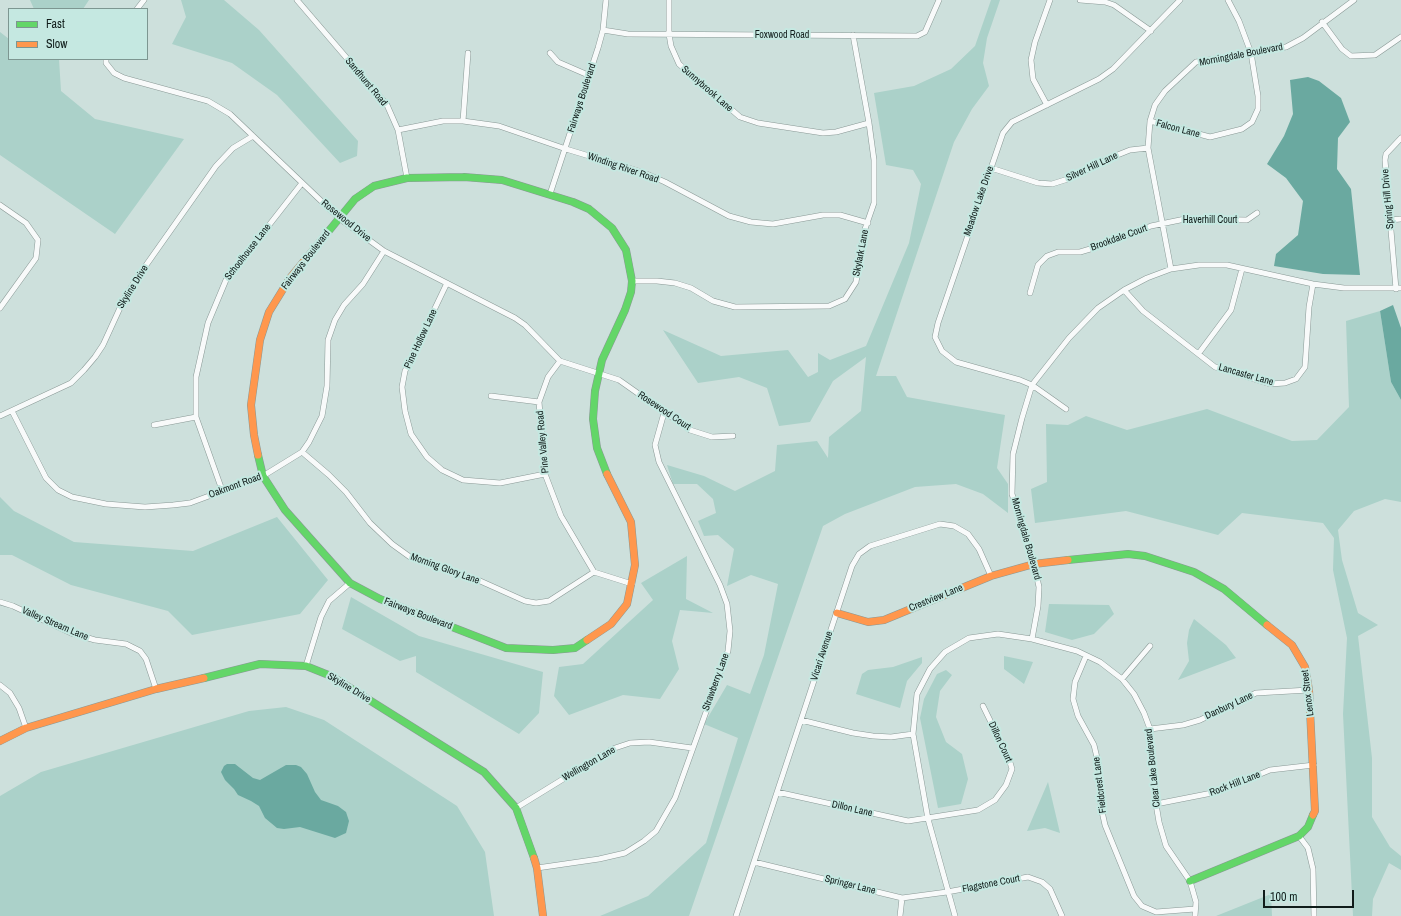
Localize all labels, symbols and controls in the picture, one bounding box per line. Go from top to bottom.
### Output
legend [8,8,148,60]
text: Fast [46,16,65,32]
street label: Foxwood Road [755,29,809,41]
text: Slow [46,36,67,52]
street label: Morningdale Boulevard [1198,41,1284,69]
street label: Sandhurst Road [342,55,390,109]
street label: Fairways Boulevard [565,62,599,134]
street label: Sunnybrook Lane [679,63,735,115]
street label: Falcon Lane [1155,117,1201,141]
street label: Winding River Road [586,150,660,186]
street label: Silver Hill Lane [1064,150,1120,184]
street label: Meadow Lake Drive [961,165,997,237]
street label: Spring Hill Drive [1379,169,1397,229]
street label: Rosewood Drive [319,197,373,245]
street label: Haverhill Court [1183,214,1237,226]
street label: Schoolhouse Lane [222,222,274,282]
street label: Brookdale Court [1089,222,1149,254]
street label: Fairways Boulevard [279,228,333,292]
street label: Skylark Lane [851,229,871,277]
street label: Skyline Drive [115,263,151,311]
street label: Pine Hollow Lane [402,307,440,371]
street label: Lancaster Lane [1217,361,1275,389]
street label: Rosewood Court [635,389,693,433]
street label: Pine Valley Road [534,410,552,474]
street label: Oakmont Road [207,471,263,501]
street label: Morningdale Boulevard [1009,497,1043,581]
street label: Morning Glory Lane [409,551,481,587]
street label: Crestview Lane [907,582,965,614]
street label: Fairways Boulevard [382,595,454,633]
street label: Valley Stream Lane [20,605,90,643]
street label: Vicari Avenue [808,630,836,682]
street label: Strawberry Lane [700,652,732,712]
street label: Lenox Street [1299,669,1317,717]
street label: Skyline Drive [325,670,373,706]
street label: Danbury Lane [1203,690,1255,722]
street label: Dillon Court [985,720,1015,764]
street label: Clear Lake Boulevard [1143,728,1163,808]
street label: Wellington Lane [560,744,618,784]
street label: Fieldcrest Lane [1091,756,1109,814]
street label: Rock Hill Lane [1208,769,1262,799]
street label: Dillon Lane [830,798,874,820]
street label: Springer Lane [823,873,877,897]
street label: Flagstone Court [961,873,1021,895]
scale bar [1265,882,1356,908]
text: 100 m [1270,889,1297,905]

